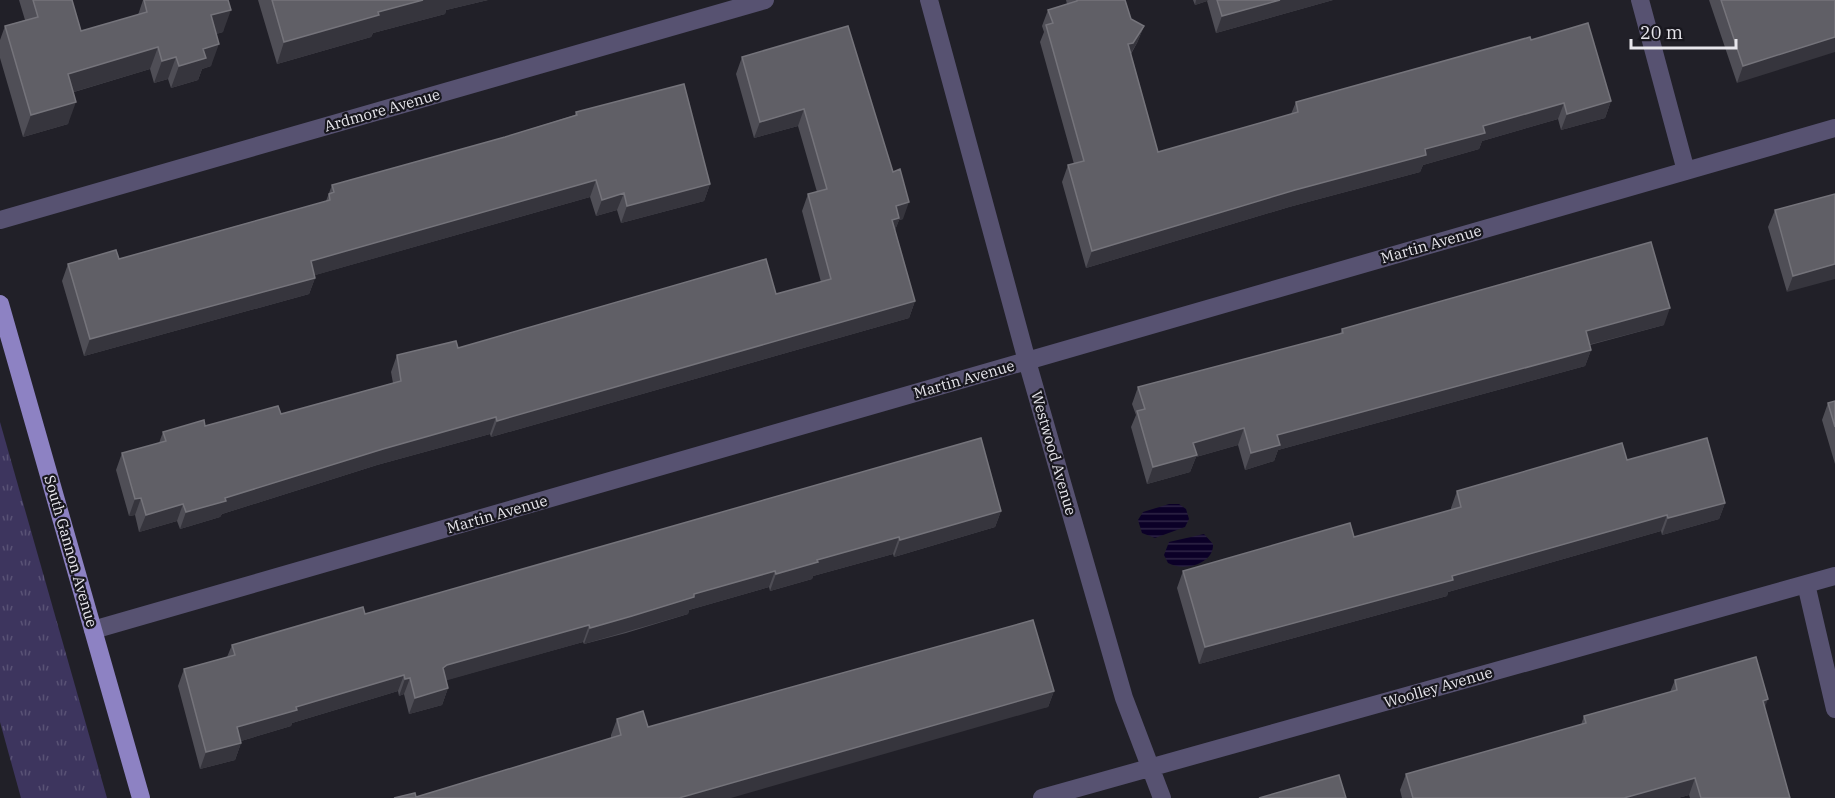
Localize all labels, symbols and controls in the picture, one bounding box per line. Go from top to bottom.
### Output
scale bar [1631,12,1736,50]
text: 20 m [1640,21,1683,44]
street label: Ardmore Avenue [322,84,442,136]
street label: Martin Avenue [1378,221,1484,267]
street label: Martin Avenue [911,356,1017,402]
street label: Westwood Avenue [1027,389,1081,517]
street label: South Gannon Avenue [40,473,102,629]
street label: Martin Avenue [444,491,550,537]
street label: Woolley Avenue [1381,662,1495,712]

